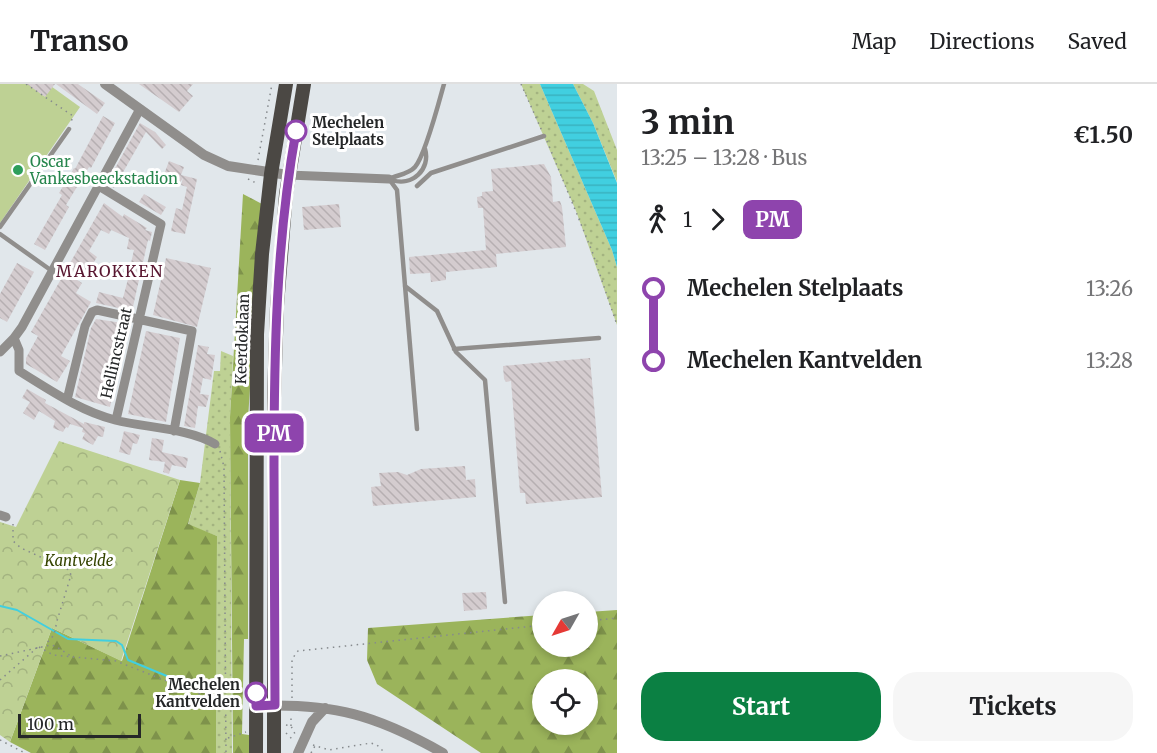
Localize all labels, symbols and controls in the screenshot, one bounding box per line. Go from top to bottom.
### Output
text: Transo [30,23,128,59]
text: Map [852,28,896,55]
text: Directions [929,28,1034,55]
text: Saved [1067,28,1127,55]
text: 3 min [641,102,734,143]
place label: Mechelen Stelplaats [312,113,384,149]
marker: Mechelen Stelplaats [285,120,307,142]
text: €1.50 [1073,121,1133,149]
text: 13:25 – 13:28 · Bus [641,145,807,170]
place label: Oscar Vankesbeeckstadion [29,152,178,188]
marker: Oscar Vankesbeeckstadion [11,163,25,177]
icon: walk [641,203,674,236]
icon: forward [701,203,734,236]
text: PM [755,206,790,233]
text: 1 [683,207,692,232]
district label: MAROKKEN [56,261,164,281]
text: Mechelen Stelplaats [687,274,903,302]
text: 13:26 [1086,276,1133,301]
street label: Keerdoklaan [231,293,253,385]
street label: Hellincstraat [96,305,136,400]
text: Mechelen Kantvelden [687,346,922,374]
text: 13:28 [1086,348,1133,373]
line badge: PM [247,414,301,452]
text: PM [257,420,291,447]
park label: Kantvelde [44,551,114,570]
north arrow [532,591,598,657]
map controls [532,591,598,735]
button: locate [532,669,598,735]
button: Start [641,672,881,741]
button: Tickets [893,672,1133,741]
place label: Mechelen Kantvelden [155,675,240,711]
marker: Mechelen Kantvelden [245,682,267,704]
scale bar [18,711,141,738]
text: 100 m [27,714,74,734]

